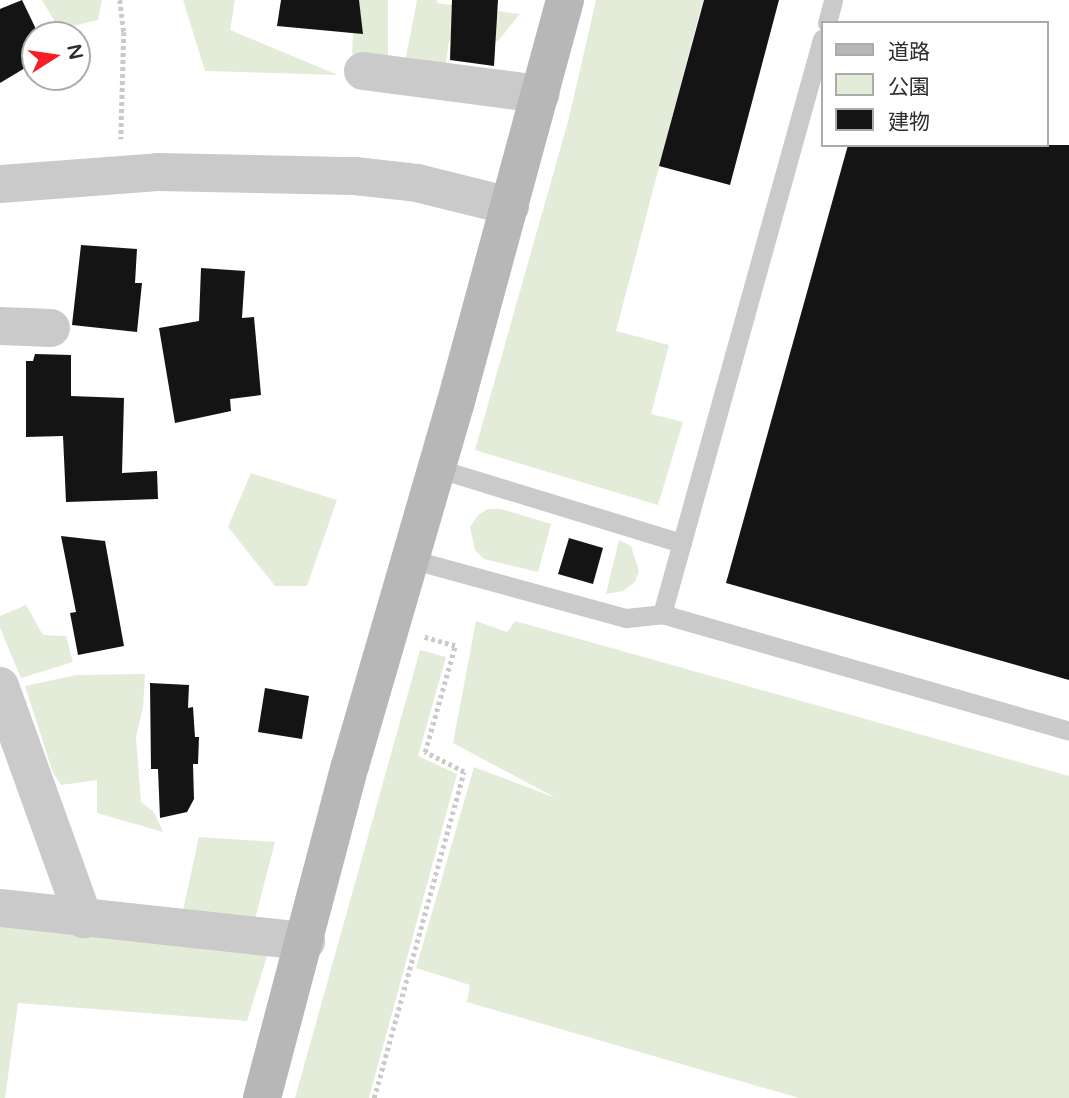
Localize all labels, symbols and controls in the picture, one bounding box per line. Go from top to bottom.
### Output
north arrow [21,21,91,91]
legend [820,21,1048,147]
text: 道路 [888,40,930,65]
text: N [62,42,87,62]
text: 公園 [888,75,930,100]
text: 建物 [888,110,930,135]

